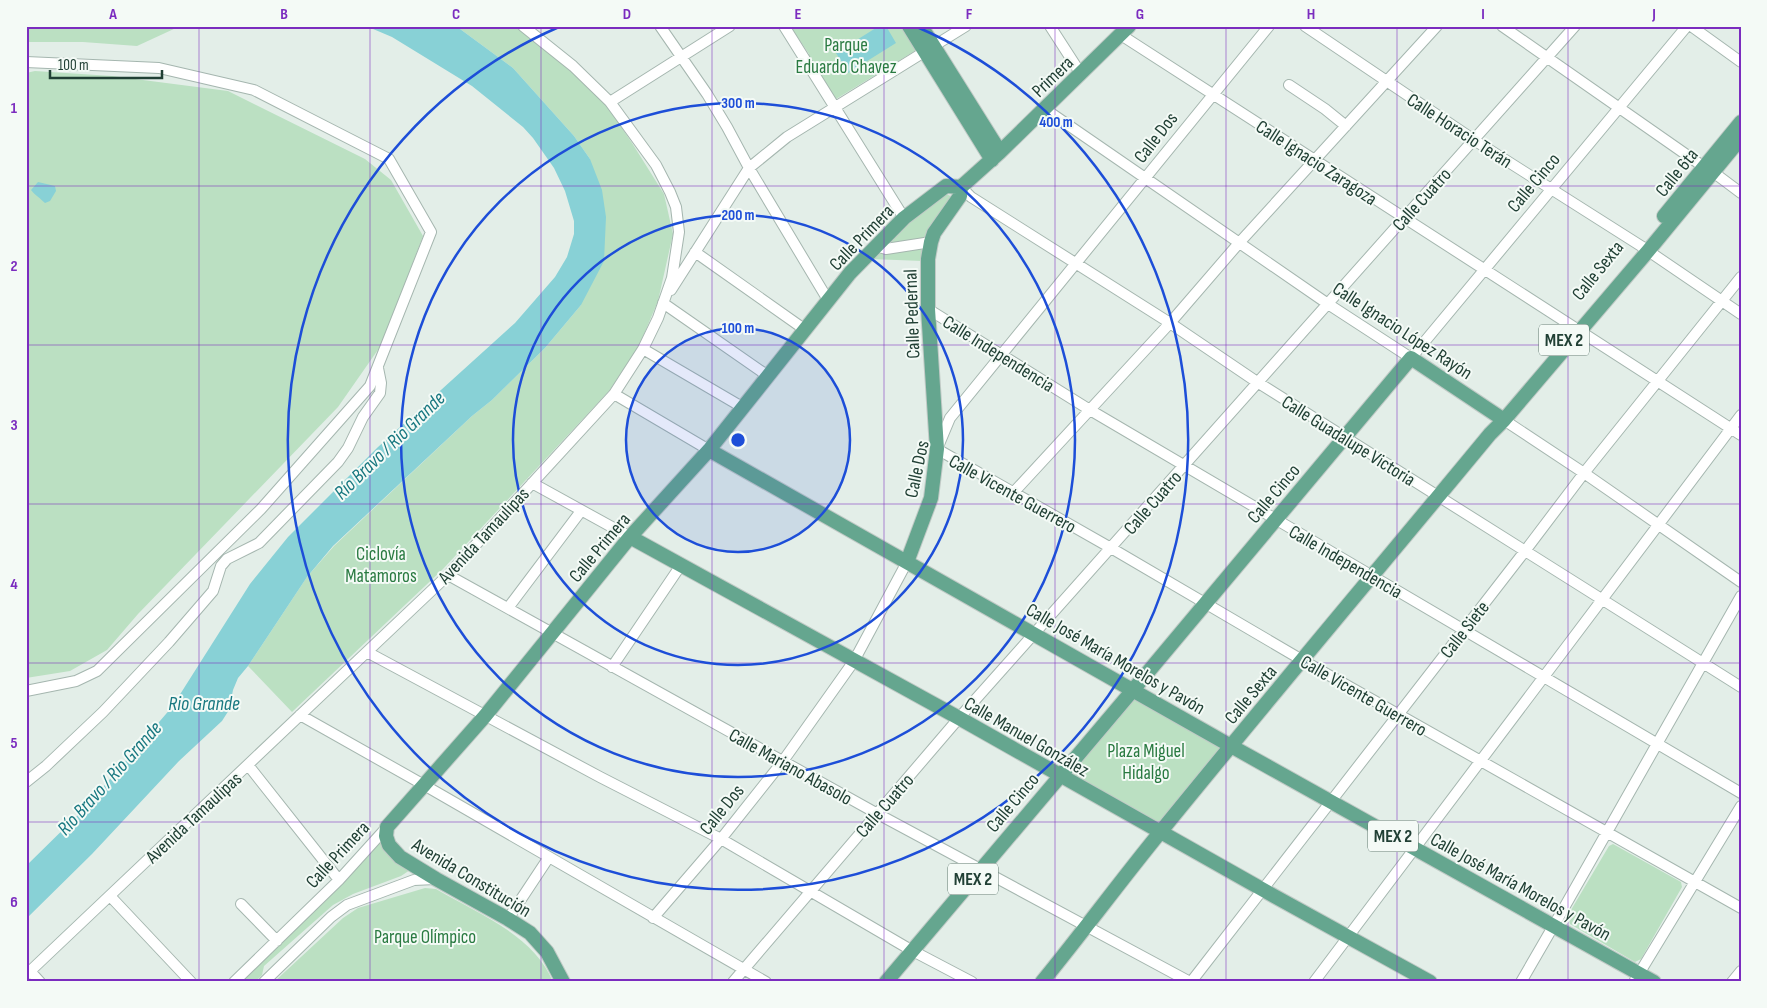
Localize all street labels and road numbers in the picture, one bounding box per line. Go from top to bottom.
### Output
street label: Primera [1027,52,1079,102]
street label: Calle Horacio Terán [1402,89,1516,174]
street label: Calle Dos [1129,108,1183,168]
street label: Calle Ignacio Zaragoza [1251,116,1381,211]
street label: Calle 6ta [1651,144,1703,202]
street label: Calle Cinco [1503,149,1566,217]
street label: Calle Cuatro [1388,164,1456,236]
street label: Calle Primera [825,200,899,276]
street label: Calle Sexta [1567,237,1629,305]
street label: Calle Pedernal [899,269,926,359]
street label: Calle Ignacio López Rayón [1328,278,1476,385]
street label: Calle Independencia [938,311,1058,398]
road number: MEX 2 [1539,324,1589,356]
street label: Calle Guadalupe Victoria [1277,391,1419,492]
street label: Calle Dos [900,438,935,500]
street label: Calle Vicente Guerrero [945,450,1080,539]
street label: Calle Cinco [1243,460,1306,528]
street label: Calle Cuatro [1119,466,1187,540]
street label: Avenida Tamaulipas [433,483,535,590]
street label: Calle Primera [565,509,636,587]
street label: Calle Independencia [1284,521,1406,604]
street label: Calle Siete [1436,597,1495,663]
street label: Calle José María Morelos y Pavón [1022,599,1209,720]
street label: Calle Vicente Guerrero [1296,651,1431,742]
street label: Calle Sexta [1220,661,1282,729]
street label: Calle Manuel González [960,692,1093,782]
street label: Calle Mariano Abasolo [725,724,856,811]
street label: Avenida Tamaulipas [140,768,247,869]
street label: Calle Cuatro [851,769,919,843]
street label: Calle Cinco [982,769,1045,837]
street label: Calle Dos [695,780,749,840]
street label: Calle Primera [301,817,375,893]
road number: MEX 2 [1368,820,1418,851]
street label: Calle José María Morelos y Pavón [1426,828,1615,947]
street label: Avenida Constitución [407,833,535,923]
road number: MEX 2 [948,864,998,894]

